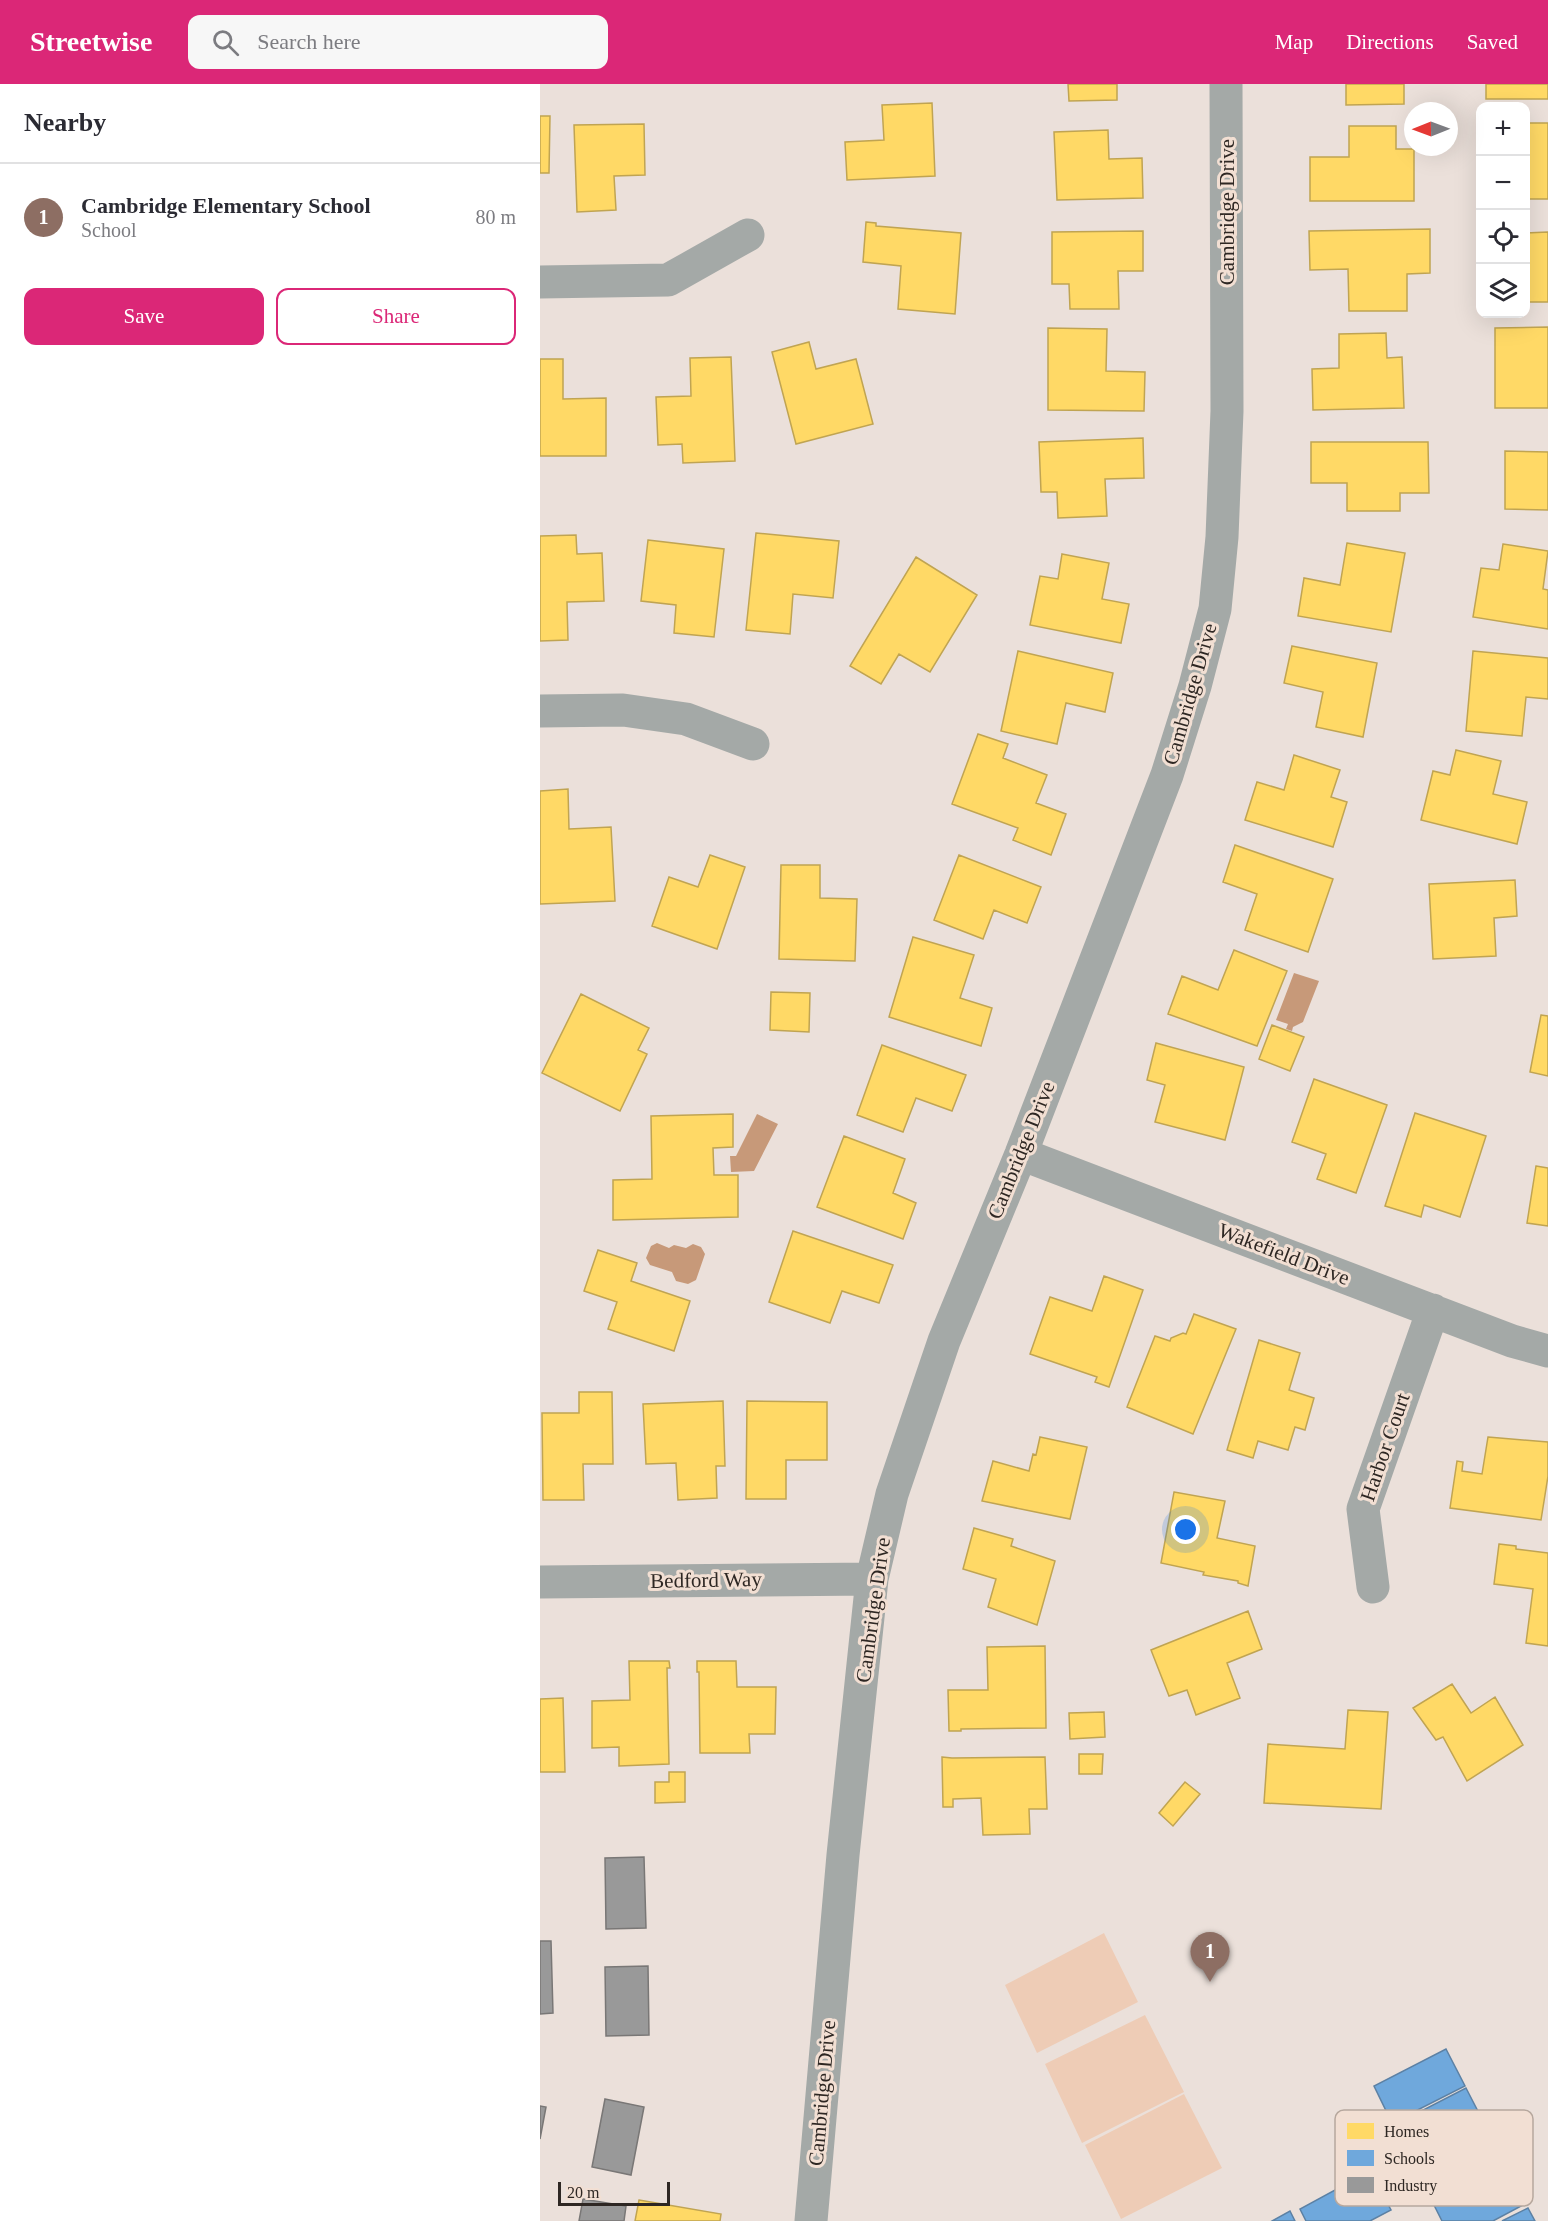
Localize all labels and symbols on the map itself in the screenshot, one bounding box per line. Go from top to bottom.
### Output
north arrow [1404,102,1458,156]
street label: Cambridge Drive [1215,139,1239,285]
street label: Cambridge Drive [1158,620,1222,768]
street label: Cambridge Drive [982,1078,1060,1222]
street label: Wakefield Drive [1215,1218,1353,1290]
street label: Harbor Court [1355,1390,1415,1504]
your location [1171,1515,1200,1544]
street label: Cambridge Drive [851,1536,895,1684]
street label: Bedford Way [650,1567,763,1593]
pin: 1 [1190,1932,1230,1982]
street label: Cambridge Drive [804,2019,840,2167]
legend [1335,2110,1533,2206]
text: Homes [1384,2123,1429,2140]
text: Schools [1384,2150,1435,2167]
text: Industry [1384,2177,1437,2195]
scale bar [558,2179,670,2206]

